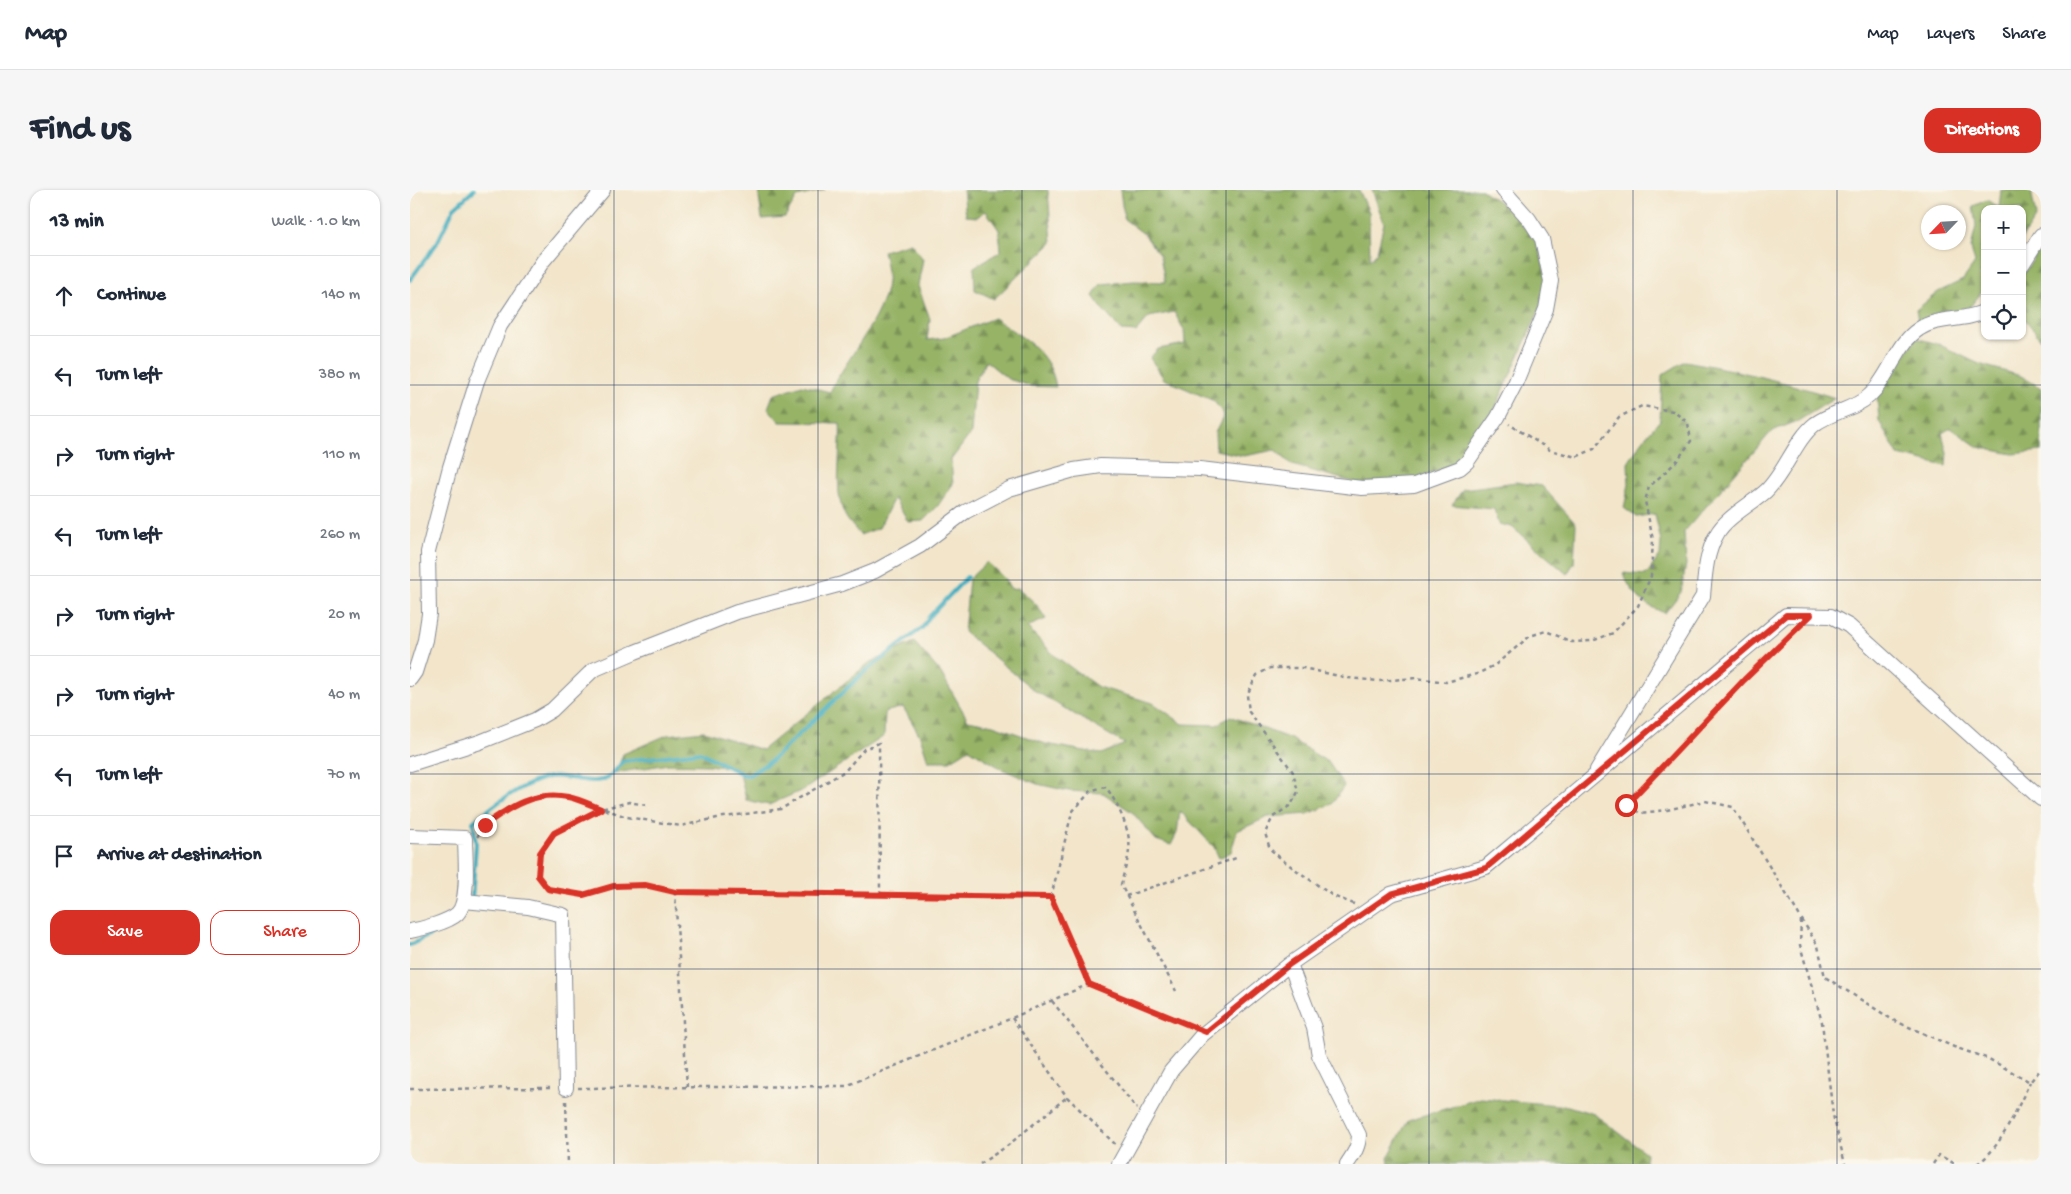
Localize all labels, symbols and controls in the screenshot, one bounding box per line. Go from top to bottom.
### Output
text: Map [25,20,67,49]
text: Map [1867,24,1899,45]
text: Layers [1927,24,1974,45]
text: Share [2002,24,2046,45]
button: Directions [1924,108,2041,153]
text: Find us [30,110,130,151]
north arrow [1921,205,1966,250]
map controls [1981,205,2026,340]
button: + [1981,205,2026,250]
text: 13 min [50,210,104,235]
text: Walk · 1.0 km [271,213,360,232]
button: − [1981,250,2026,295]
icon: ahead [50,282,78,310]
text: Continue [97,284,166,307]
text: 140 m [322,286,360,305]
button: locate [1981,295,2026,340]
icon: left [50,362,78,390]
text: Turn left [97,364,161,387]
text: 380 m [319,366,360,385]
icon: right [50,442,78,470]
text: Turn right [97,444,173,467]
text: 110 m [323,446,360,465]
icon: left [50,522,78,550]
text: Turn left [97,524,161,547]
text: 260 m [320,526,360,545]
icon: right [50,602,78,630]
text: Turn right [97,604,173,627]
text: 20 m [328,606,360,625]
icon: right [50,682,78,710]
text: Turn right [97,684,173,707]
text: 40 m [328,686,360,705]
icon: left [50,762,78,790]
text: Turn left [97,764,161,787]
text: 70 m [327,766,360,785]
route start [1615,794,1638,817]
route end [474,814,497,837]
icon: arrive [50,842,78,870]
text: Arrive at destination [97,844,261,867]
button: Save [50,910,200,955]
button: Share [210,910,360,955]

